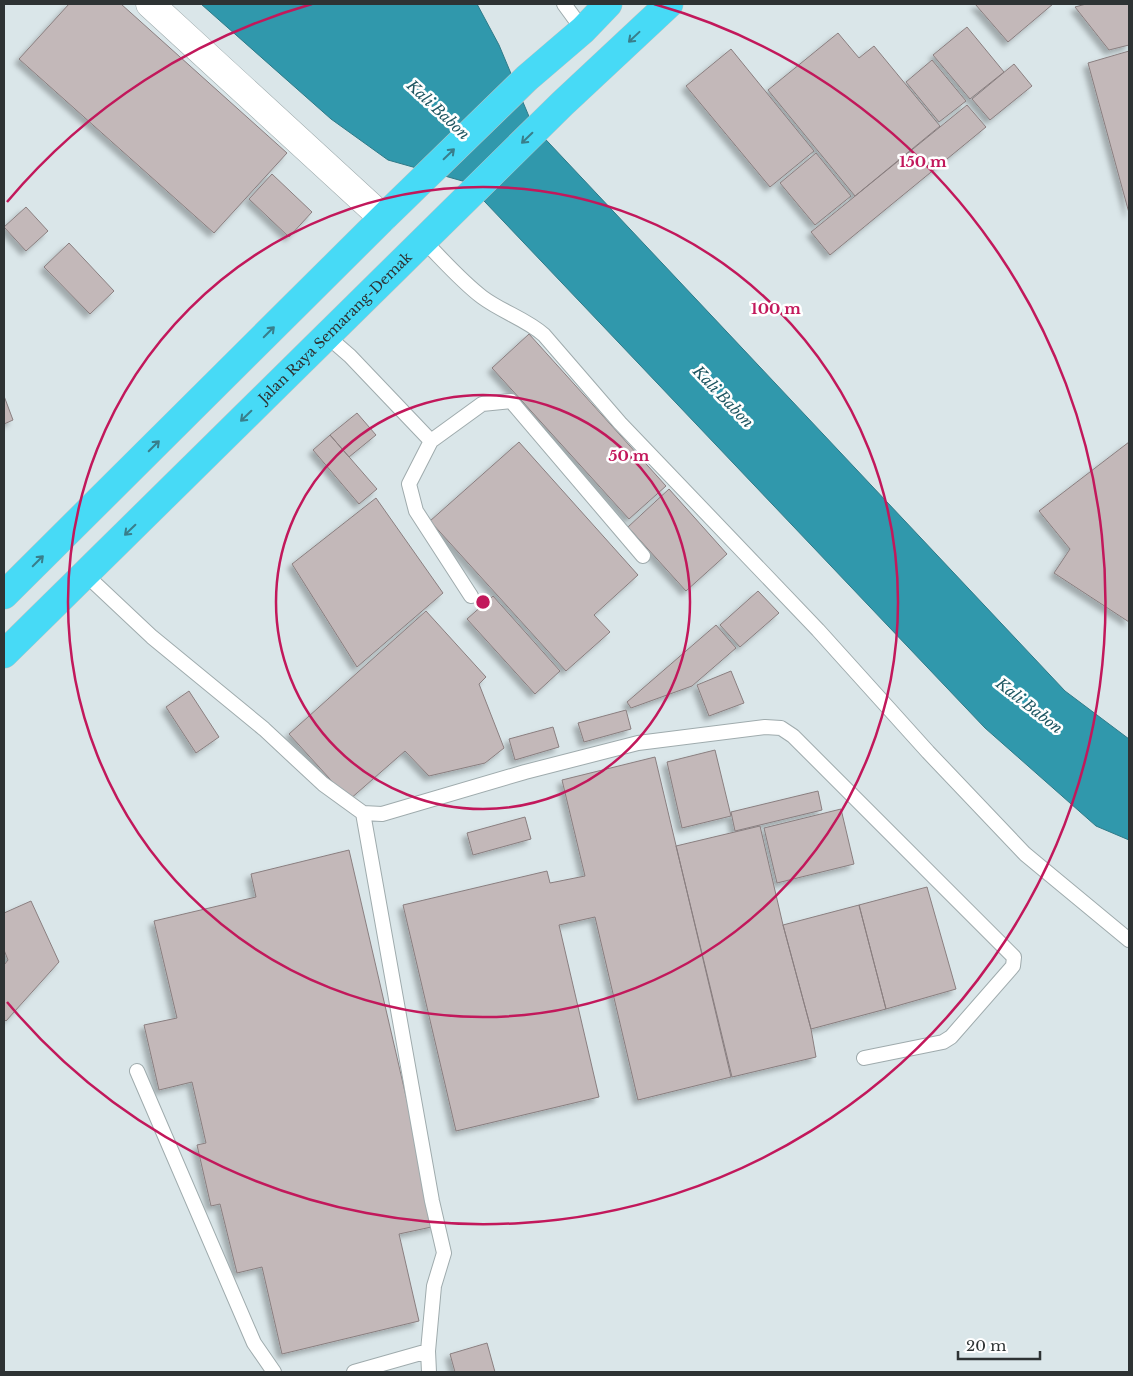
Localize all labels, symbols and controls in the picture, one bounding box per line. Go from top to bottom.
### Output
one-way arrow [627,31,640,43]
water label: Kali Babon [402,75,474,144]
one-way arrow [521,132,533,144]
one-way arrow [443,148,455,160]
text: 150 m [899,152,947,171]
street label: Jalan Raya Semarang-Demak [253,248,416,409]
text: 100 m [751,299,801,318]
one-way arrow [263,326,275,338]
water label: Kali Babon [688,361,758,432]
one-way arrow [240,410,252,422]
one-way arrow [147,441,159,453]
text: 50 m [609,446,650,465]
one-way arrow [124,524,136,536]
one-way arrow [32,555,45,567]
centre of rings [474,593,492,611]
water label: Kali Babon [992,673,1066,737]
scale bar [958,1328,1040,1360]
text: 20 m [966,1336,1006,1355]

